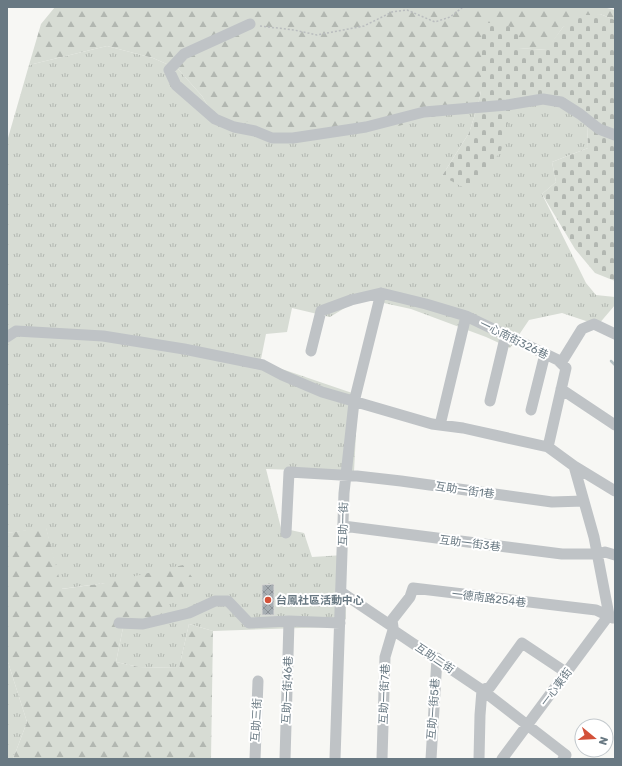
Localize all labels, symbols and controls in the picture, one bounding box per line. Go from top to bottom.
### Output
street label: 一心南街326巷 [477,317,550,362]
street label: 互助一街1巷 [434,480,495,501]
street label: 互助一街 [337,502,350,546]
street label: 互助一街3巷 [439,533,501,554]
street label: 一德南路254巷 [451,587,527,610]
place label: 台鳳社區活動中心 [276,594,364,607]
marker: 台鳳社區活動中心 [263,595,273,605]
street label: 互助二街 [413,641,457,676]
street label: 互助一街46巷 [280,656,295,724]
street label: 互助一街7巷 [377,663,392,725]
street label: 一心東街 [538,666,575,709]
street label: 互助一街5巷 [425,678,442,740]
street label: 互助三街 [249,698,264,742]
north arrow [574,718,614,758]
text: N [596,735,610,747]

